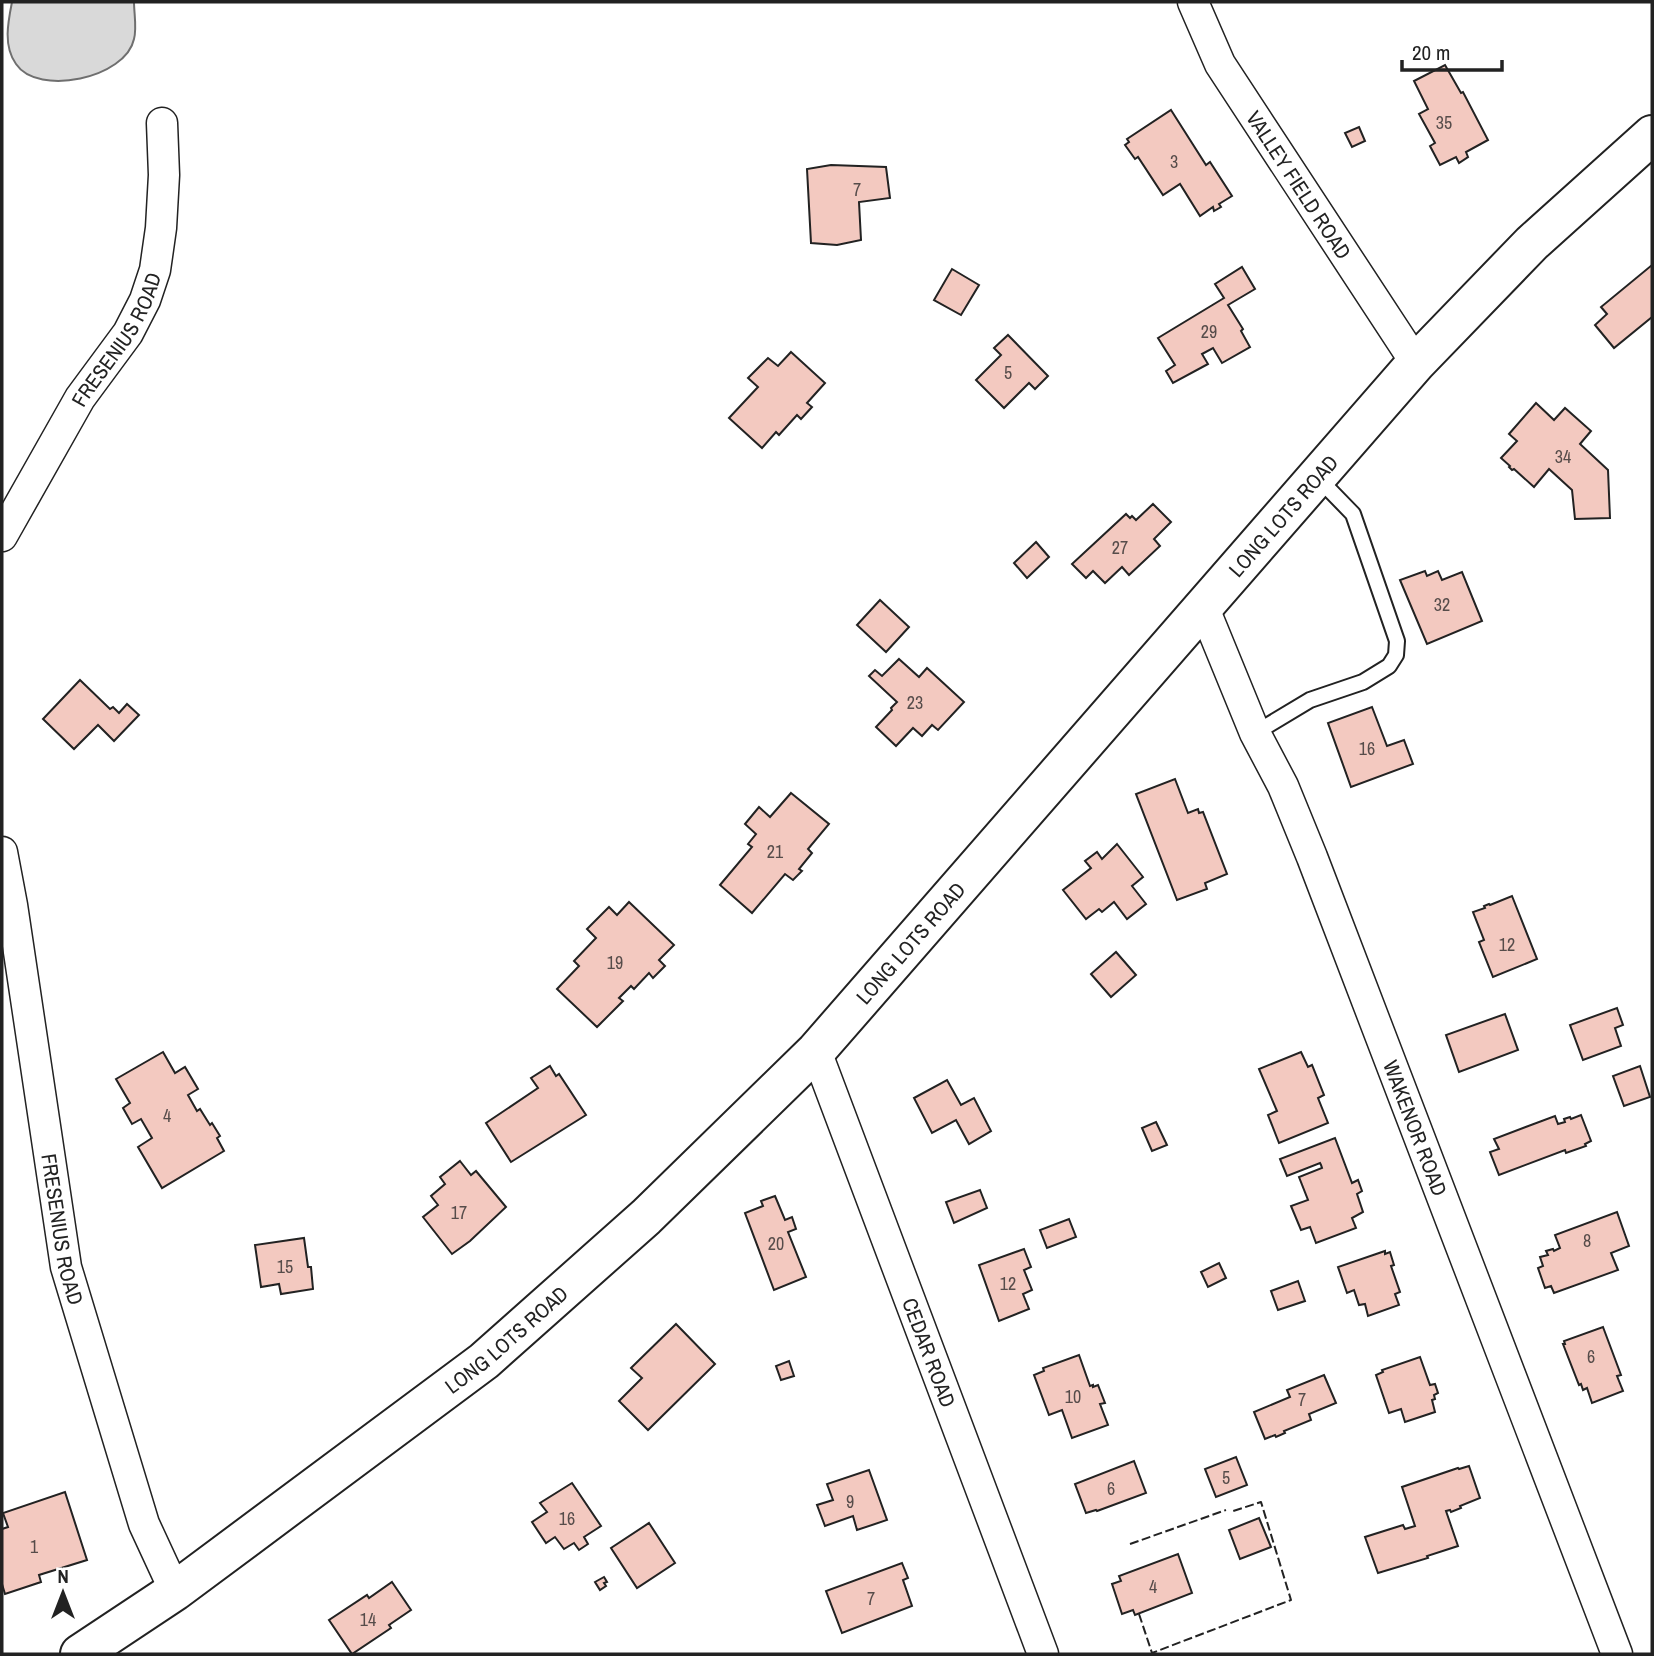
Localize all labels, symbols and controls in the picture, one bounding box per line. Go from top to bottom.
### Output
scale bar [1402,28,1502,72]
text: 20 m [1412,38,1450,67]
street label: VALLEY FIELD ROAD [1240,105,1358,265]
house number: 35 [1436,110,1452,135]
house number: 3 [1170,149,1178,174]
house number: 7 [853,177,861,202]
street label: FRESENIUS ROAD [64,269,168,411]
house number: 29 [1201,319,1217,344]
house number: 5 [1004,360,1012,385]
house number: 34 [1555,444,1571,469]
street label: LONG LOTS ROAD [1222,448,1344,583]
house number: 27 [1112,535,1128,560]
house number: 32 [1434,592,1450,617]
house number: 23 [907,690,923,715]
house number: 16 [1359,736,1375,761]
house number: 21 [767,839,784,864]
street label: LONG LOTS ROAD [849,876,972,1010]
house number: 12 [1499,932,1515,957]
house number: 19 [607,950,623,975]
street label: WAKENOR ROAD [1377,1056,1455,1200]
house number: 4 [163,1103,171,1128]
street label: FRESENIUS ROAD [35,1152,91,1308]
house number: 17 [451,1200,467,1225]
house number: 8 [1583,1228,1591,1253]
house number: 20 [768,1231,784,1256]
house number: 15 [277,1254,293,1279]
house number: 12 [1000,1271,1016,1296]
street label: LONG LOTS ROAD [439,1279,574,1400]
street label: CEDAR ROAD [896,1293,963,1411]
house number: 6 [1587,1344,1595,1369]
house number: 10 [1065,1384,1081,1409]
house number: 7 [1298,1387,1306,1412]
house number: 5 [1222,1465,1230,1490]
house number: 6 [1107,1476,1115,1501]
house number: 9 [846,1489,854,1514]
house number: 16 [559,1506,575,1531]
house number: 1 [30,1534,39,1559]
north arrow [28,1558,98,1628]
text: N [57,1563,69,1589]
house number: 4 [1149,1574,1157,1599]
house number: 7 [867,1586,875,1611]
house number: 14 [360,1607,376,1632]

